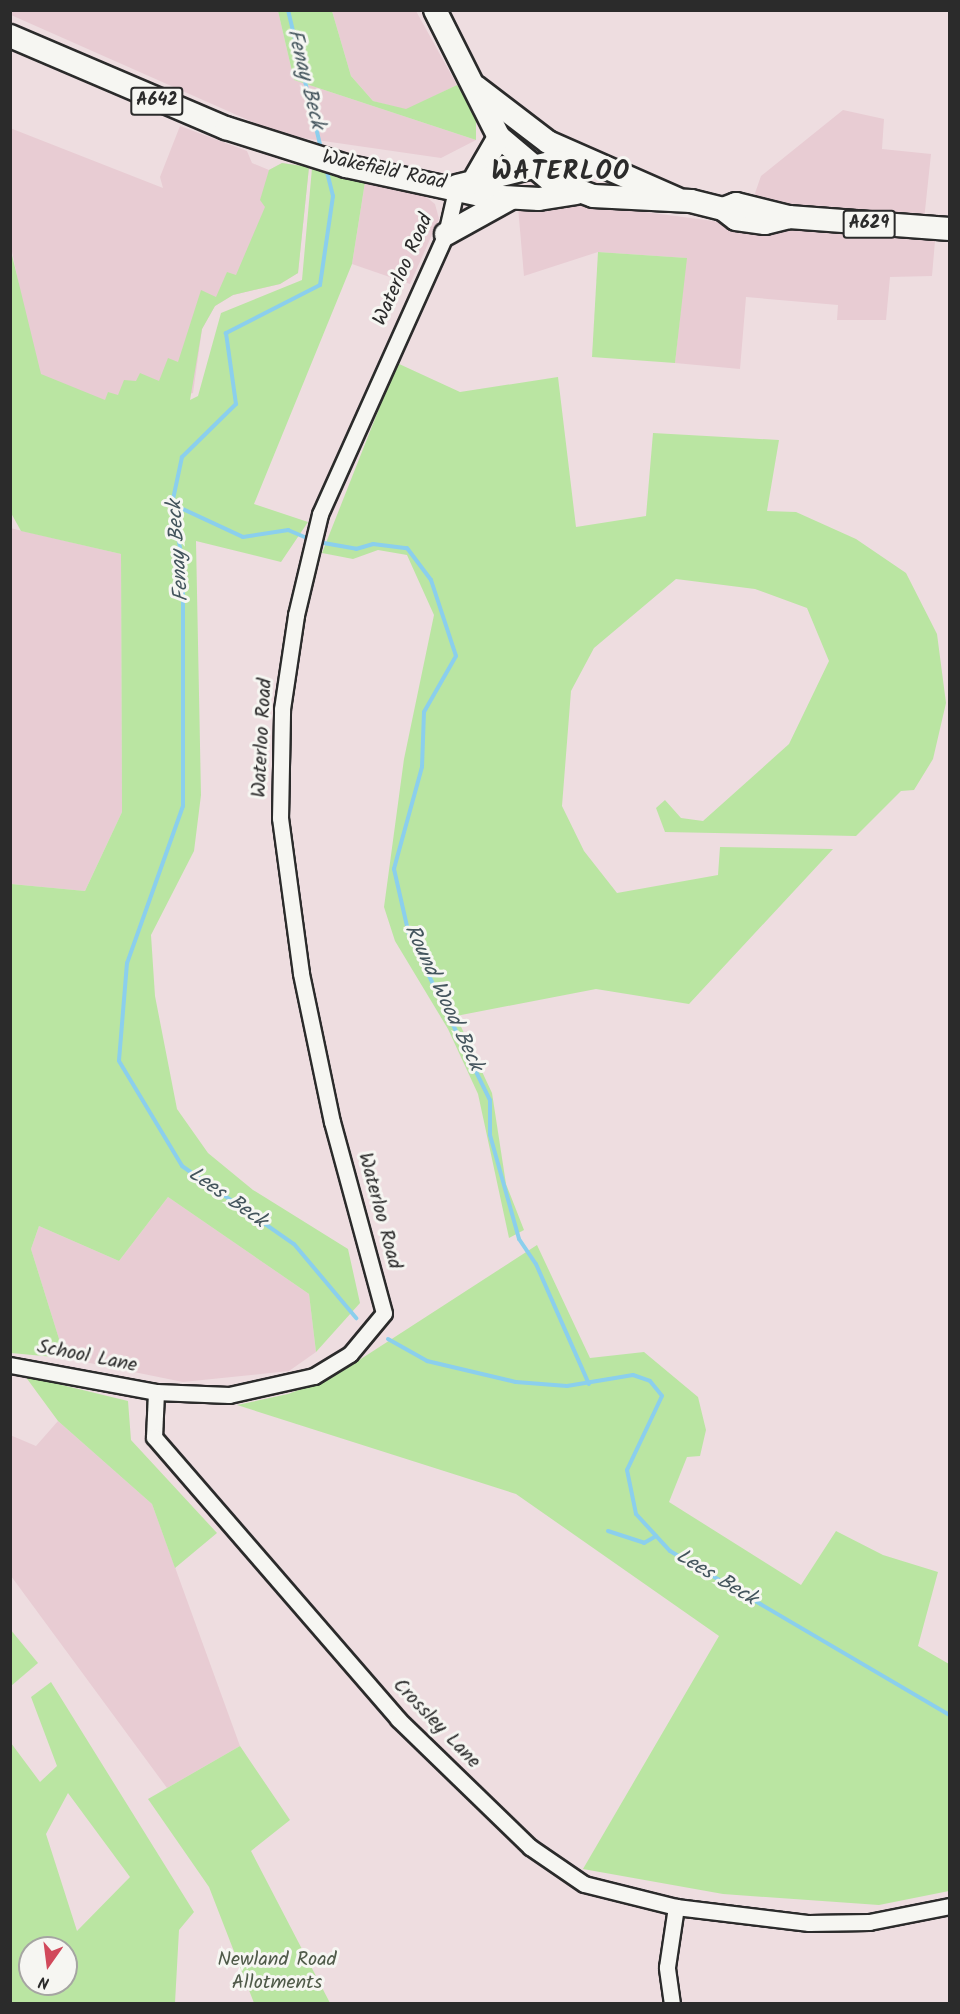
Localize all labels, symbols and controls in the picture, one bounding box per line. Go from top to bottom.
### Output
water label: Fenay Beck [280,27,330,131]
road number: A642 [130,86,184,116]
street label: Wakefield Road [320,146,448,196]
district label: WATERLOO [491,157,631,189]
road number: A629 [842,209,896,239]
street label: Waterloo Road [369,211,439,329]
water label: Fenay Beck [163,499,195,603]
street label: Waterloo Road [248,678,278,798]
water label: Round Wood Beck [398,921,488,1075]
street label: Waterloo Road [352,1150,406,1272]
water label: Lees Beck [183,1162,271,1234]
street label: School Lane [35,1336,139,1378]
water label: Lees Beck [671,1544,761,1612]
street label: Crossley Lane [387,1674,485,1774]
north arrow [18,1936,78,1996]
park label: Newland Road Allotments [217,1948,337,1995]
text: N [36,1969,52,1995]

